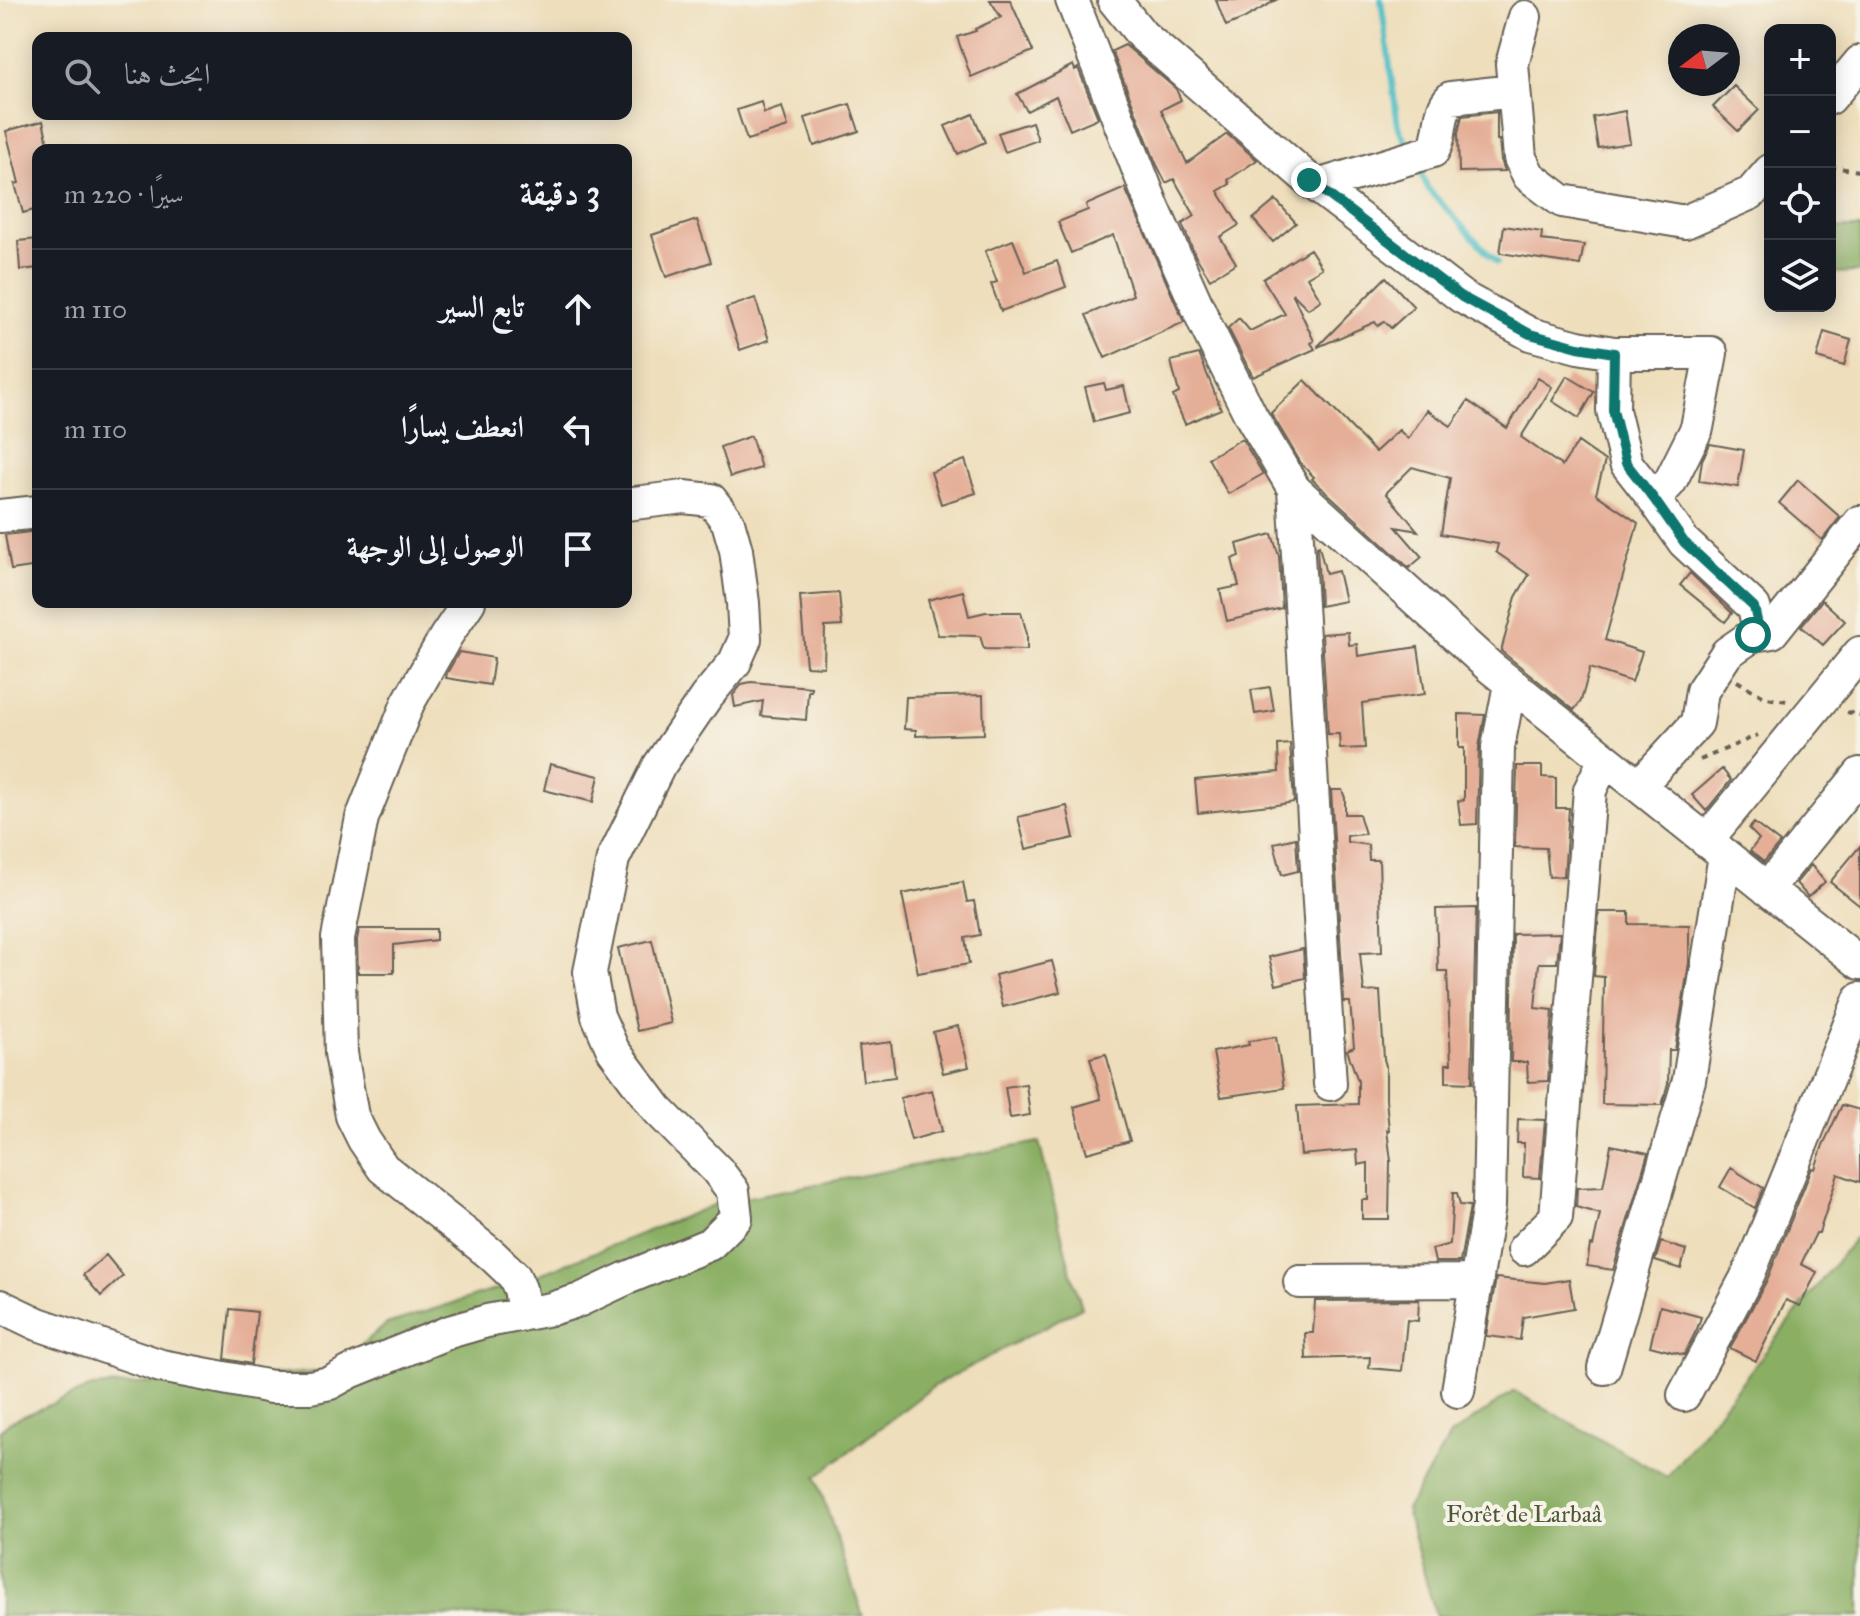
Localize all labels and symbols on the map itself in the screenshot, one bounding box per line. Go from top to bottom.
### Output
north arrow [1668,24,1740,96]
route end [1291,162,1327,198]
route start [1735,617,1771,653]
park label: Forêt de Larbaâ [1446,1499,1603,1529]

